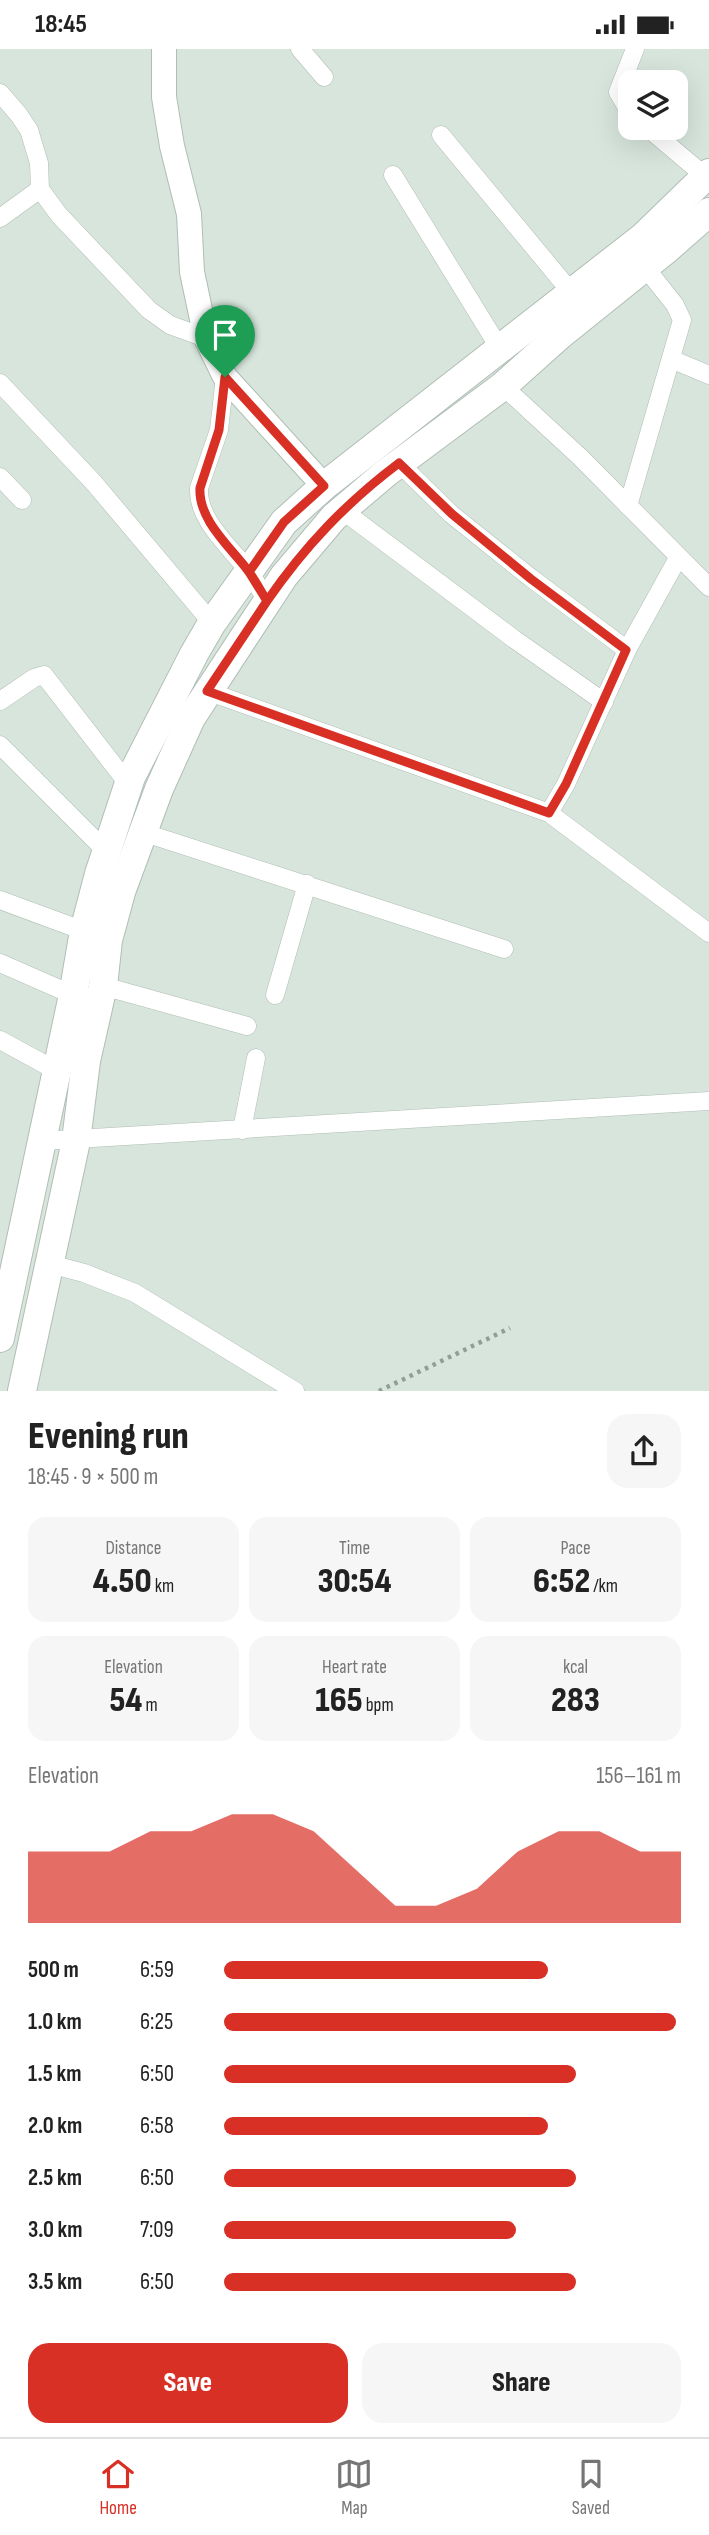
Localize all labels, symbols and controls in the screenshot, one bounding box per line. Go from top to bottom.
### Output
text: 18:45 [35,9,87,40]
map controls [618,70,688,140]
button: layers [618,70,688,140]
pin [195,305,255,377]
icon: arrive [206,316,244,354]
text: Evening run [28,1414,189,1459]
button: share [607,1414,681,1488]
text: 18:45 · 9 × 500 m [28,1463,158,1491]
text: Distance [105,1537,162,1560]
text: Time [339,1537,370,1560]
text: Pace [560,1537,591,1560]
text: 4.50 [93,1560,152,1603]
text: 30:54 [317,1560,392,1603]
text: 6:52 [533,1560,590,1603]
text: km [152,1575,174,1598]
text: /km [590,1575,618,1598]
text: Elevation [104,1656,163,1679]
text: Heart rate [322,1656,387,1679]
text: kcal [563,1656,588,1679]
text: 54 [109,1679,142,1722]
text: 165 [315,1679,363,1722]
text: 283 [551,1679,600,1722]
text: m [142,1694,158,1717]
text: bpm [363,1694,394,1717]
text: Elevation [28,1762,99,1790]
text: 156–161 m [596,1762,681,1790]
text: 500 m [28,1956,79,1984]
text: 6:59 [140,1956,174,1984]
text: 1.0 km [28,2008,82,2036]
text: 6:25 [140,2008,173,2036]
text: 1.5 km [28,2060,81,2088]
text: 6:50 [140,2060,174,2088]
text: 2.0 km [28,2112,82,2140]
text: 6:58 [140,2112,174,2140]
text: 2.5 km [28,2164,82,2192]
text: 6:50 [140,2164,174,2192]
text: 3.0 km [28,2216,83,2244]
text: 7:09 [140,2216,174,2244]
text: 3.5 km [28,2268,82,2296]
text: 6:50 [140,2268,174,2296]
button: Save [28,2343,348,2423]
button: Share [362,2343,681,2423]
tab: Home [99,2455,137,2520]
tab: Map [335,2455,373,2520]
tab: Saved [572,2455,610,2520]

